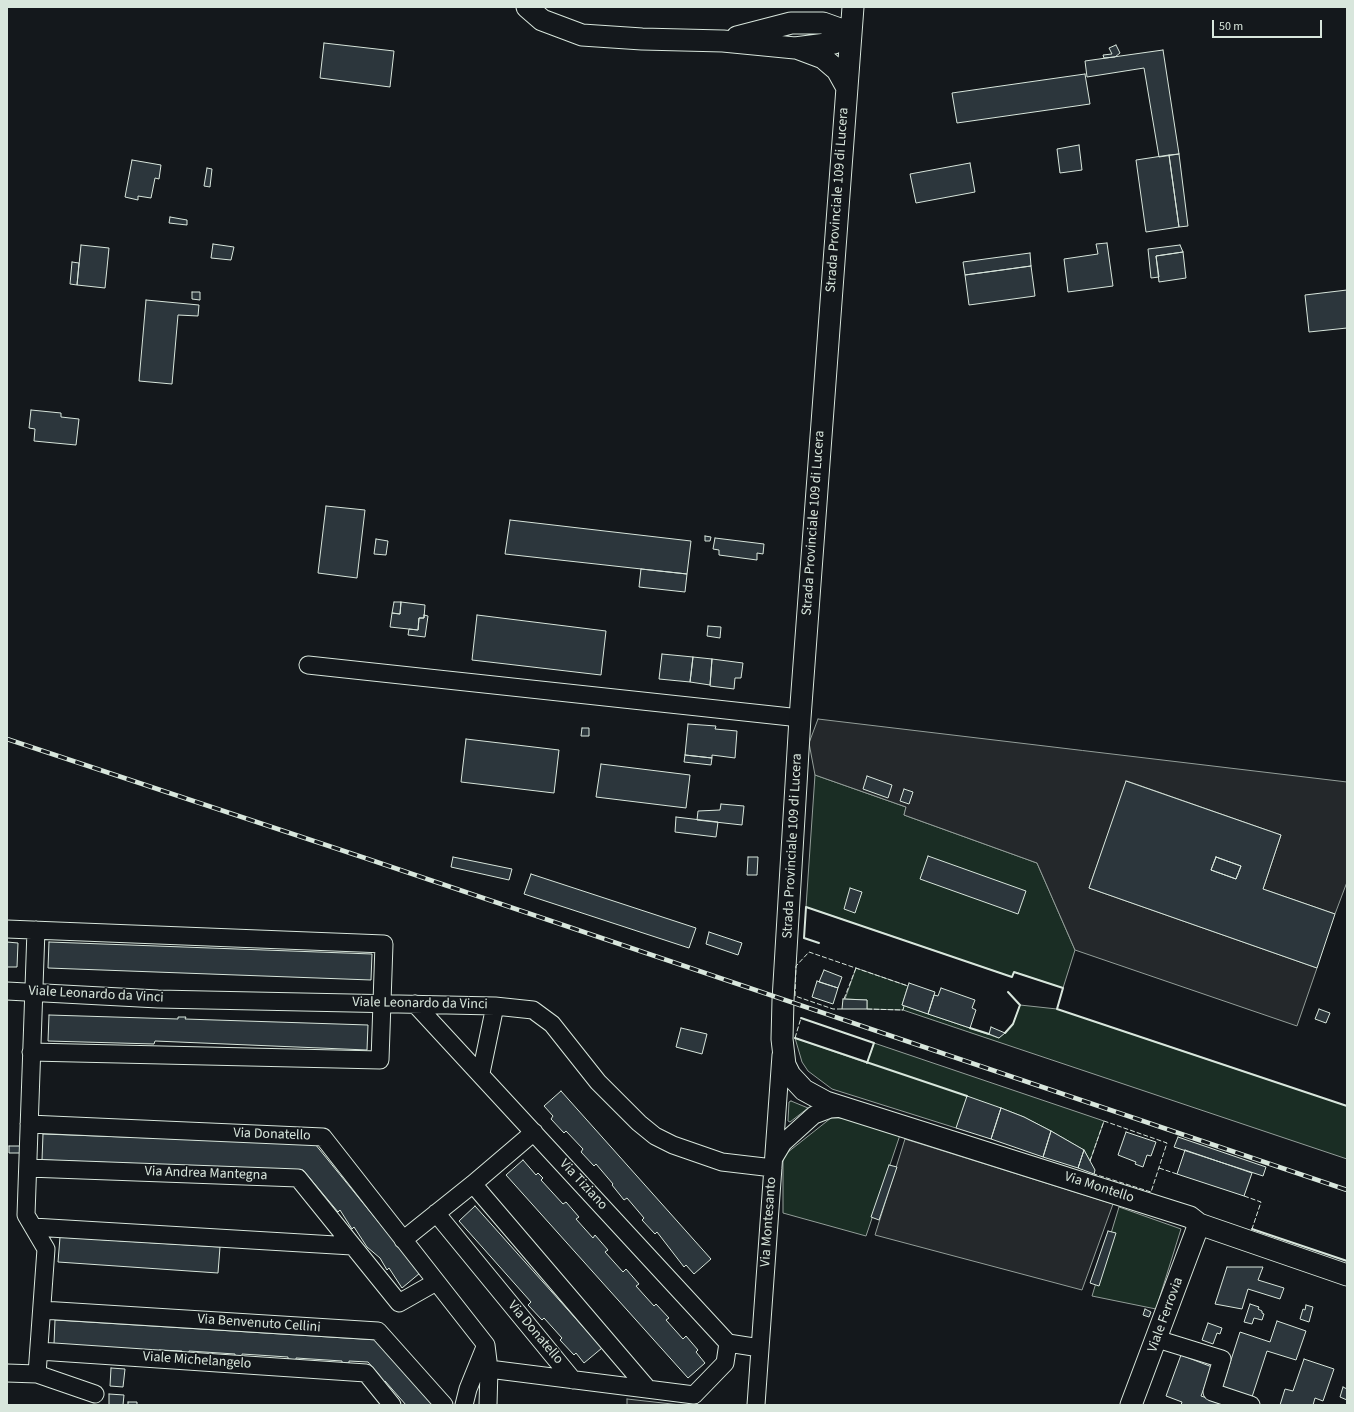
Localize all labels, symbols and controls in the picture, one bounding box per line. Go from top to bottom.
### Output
scale bar [1214,12,1324,38]
text: 50 m [1219,18,1243,35]
street label: Strada Provinciale 109 di Lucera [823,107,853,293]
street label: Strada Provinciale 109 di Lucera [799,430,829,616]
street label: Strada Provinciale 109 di Lucera [780,753,806,939]
street label: Viale Leonardo da Vinci [28,983,164,1007]
street label: Viale Leonardo da Vinci [352,994,488,1014]
street label: Via Donatello [233,1125,311,1145]
street label: Via Tiziano [555,1156,611,1214]
street label: Via Andrea Mantegna [144,1163,268,1185]
street label: Via Montello [1062,1169,1136,1207]
street label: Via Montesanto [757,1176,781,1268]
street label: Viale Ferrovia [1145,1275,1187,1355]
street label: Via Donatello [504,1298,566,1368]
street label: Via Benvenuto Cellini [197,1311,321,1337]
street label: Viale Michelangelo [142,1349,252,1373]

